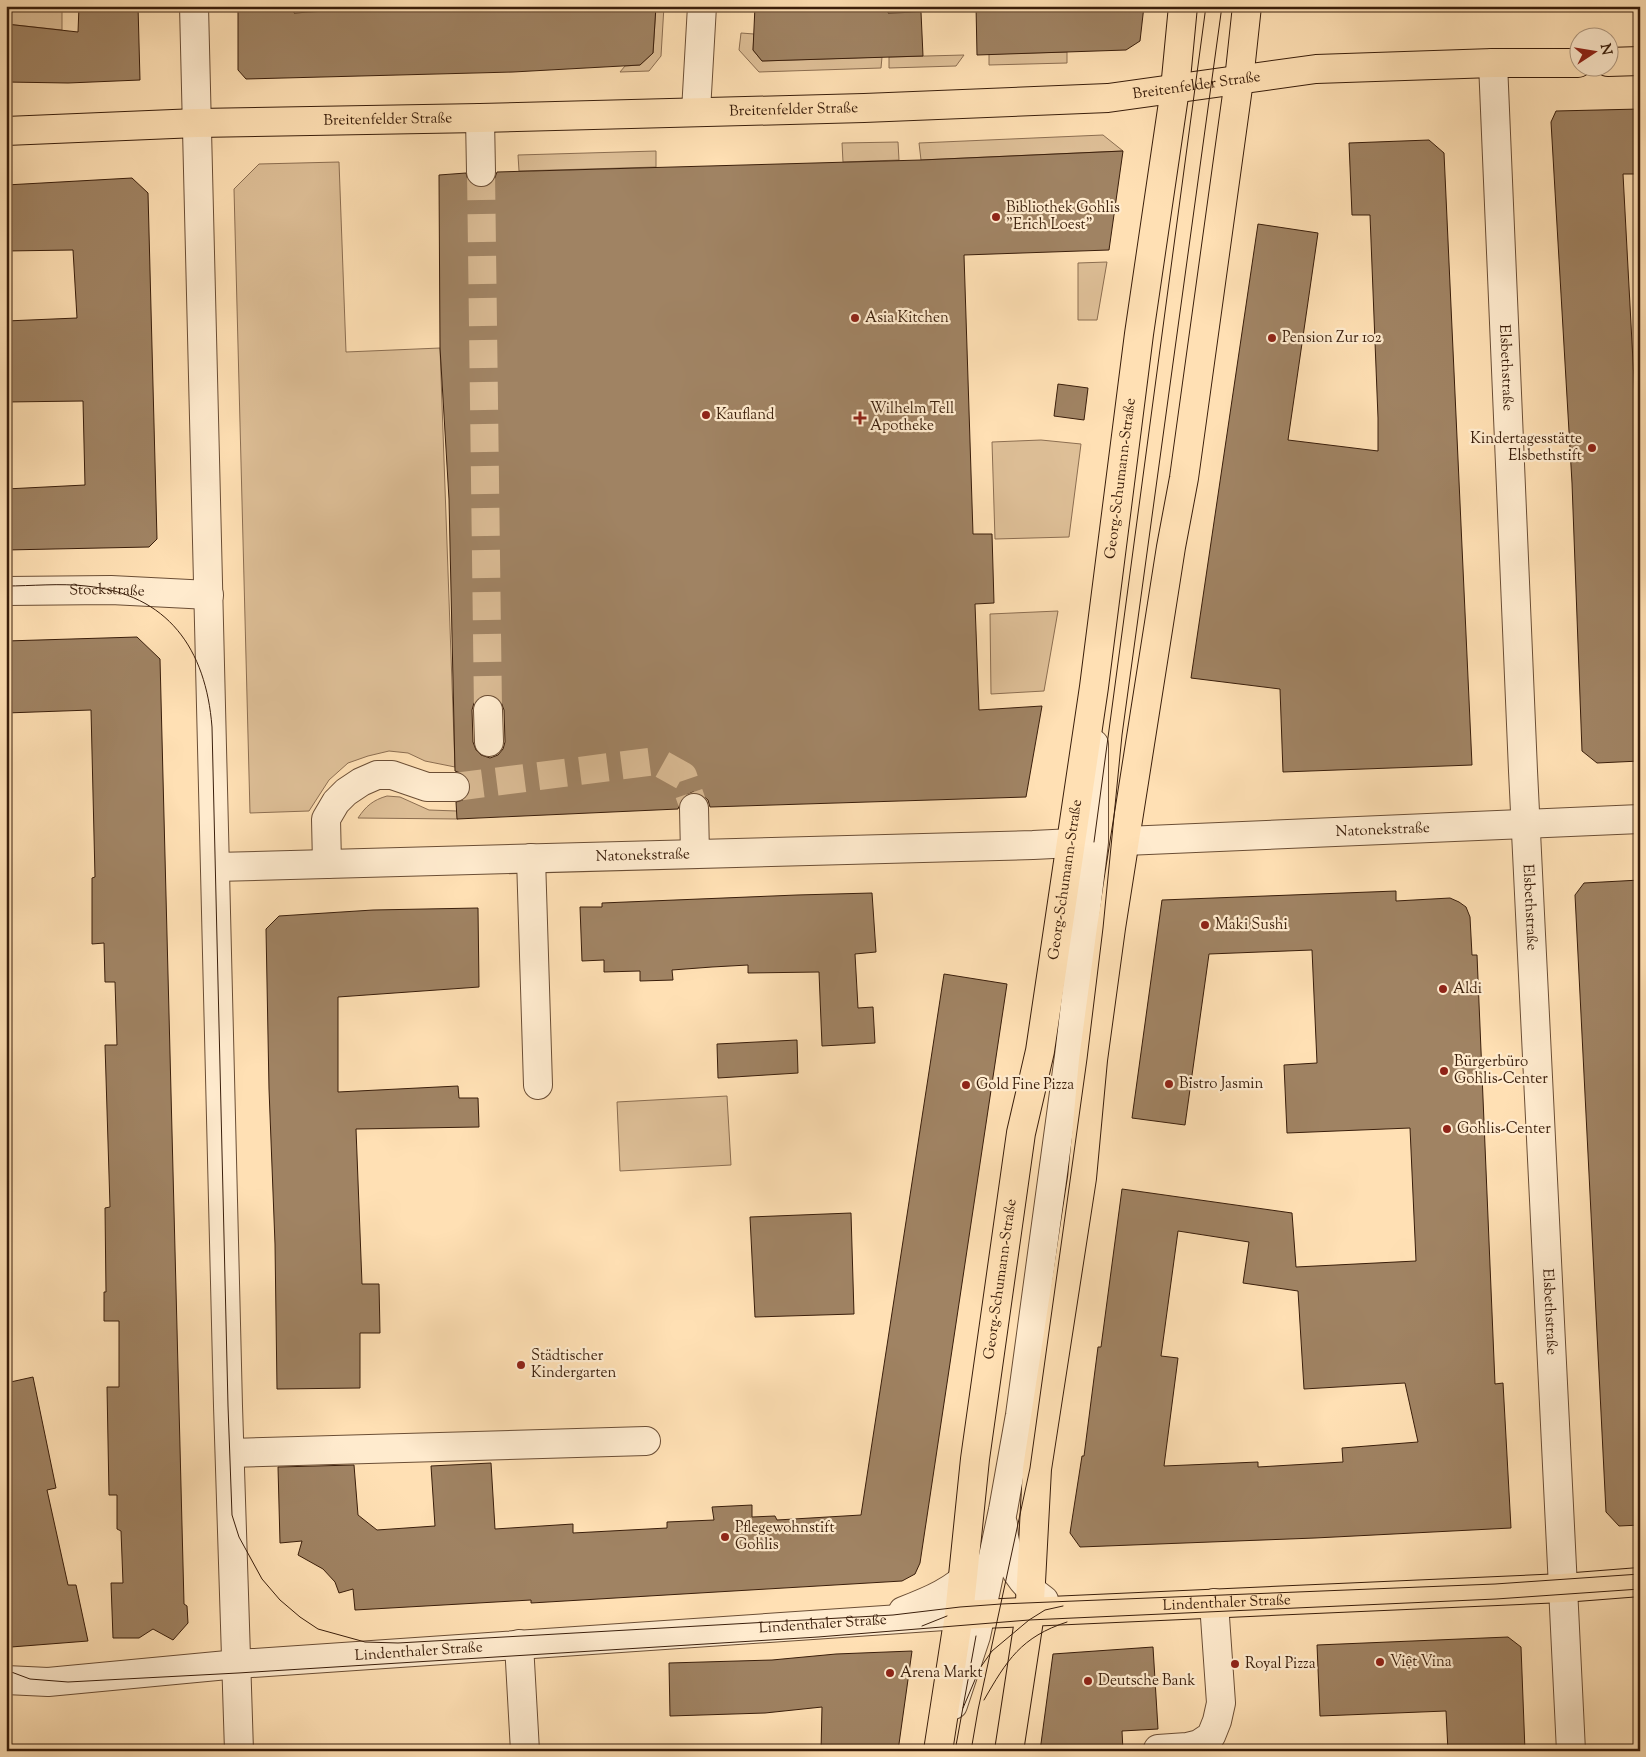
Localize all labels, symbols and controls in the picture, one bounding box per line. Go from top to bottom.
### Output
north arrow [1568,28,1618,78]
text: N [1594,42,1616,57]
street label: Breitenfelder Straße [1131,66,1262,105]
street label: Breitenfelder Straße [729,98,858,122]
street label: Breitenfelder Straße [323,108,452,131]
place label: Bibliothek Gohlis "Erich Loest" [1006,198,1120,236]
marker: Bibliothek Gohlis "Erich Loest" [990,211,1002,223]
place label: Asia Kitchen [865,308,949,329]
marker: Asia Kitchen [849,312,861,324]
street label: Elsbethstraße [1494,324,1518,411]
place label: Pension Zur 102 [1282,328,1382,349]
marker: Pension Zur 102 [1266,332,1278,344]
street label: Georg-Schumann-Straße [1100,397,1141,560]
place label: Wilhelm Tell Apotheke [870,399,954,437]
place label: Kaufland [716,405,775,426]
marker: Kaufland [700,409,712,421]
marker: Wilhelm Tell Apotheke [854,412,866,424]
place label: Kindertagesstätte Elsbethstift [1470,429,1582,467]
marker: Kindertagesstätte Elsbethstift [1586,442,1598,454]
street label: Stockstraße [69,579,145,602]
street label: Georg-Schumann-Straße [1043,798,1088,961]
street label: Natonekstraße [1335,817,1430,842]
street label: Natonekstraße [595,844,690,867]
street label: Elsbethstraße [1517,863,1542,951]
place label: Maki Sushi [1215,915,1288,936]
marker: Maki Sushi [1199,919,1211,931]
place label: Aldi [1453,979,1482,1000]
marker: Aldi [1437,983,1449,995]
place label: Bürgerbüro Gohlis-Center [1454,1052,1548,1090]
marker: Bürgerbüro Gohlis-Center [1438,1065,1450,1077]
place label: Bistro Jasmin [1179,1074,1264,1095]
place label: Gold Fine Pizza [976,1075,1074,1096]
marker: Bistro Jasmin [1163,1078,1175,1090]
marker: Gold Fine Pizza [960,1079,972,1091]
place label: Gohlis-Center [1457,1119,1551,1140]
marker: Gohlis-Center [1441,1123,1453,1135]
street label: Georg-Schumann-Straße [979,1198,1022,1361]
street label: Elsbethstraße [1537,1268,1562,1355]
place label: Städtischer Kindergarten [531,1346,617,1384]
marker: Städtischer Kindergarten [515,1359,527,1371]
place label: Pflegewohnstift Gohlis [735,1518,835,1556]
marker: Pflegewohnstift Gohlis [719,1531,731,1543]
street label: Lindenthaler Straße [1162,1590,1291,1616]
street label: Lindenthaler Straße [758,1609,888,1639]
street label: Lindenthaler Straße [354,1637,483,1667]
place label: Việt Vina [1390,1652,1452,1673]
place label: Royal Pizza [1245,1654,1316,1675]
marker: Việt Vina [1374,1656,1386,1668]
marker: Royal Pizza [1229,1658,1241,1670]
place label: Arena Markt [900,1663,983,1684]
marker: Arena Markt [884,1667,896,1679]
place label: Deutsche Bank [1098,1671,1196,1692]
marker: Deutsche Bank [1082,1675,1094,1687]

